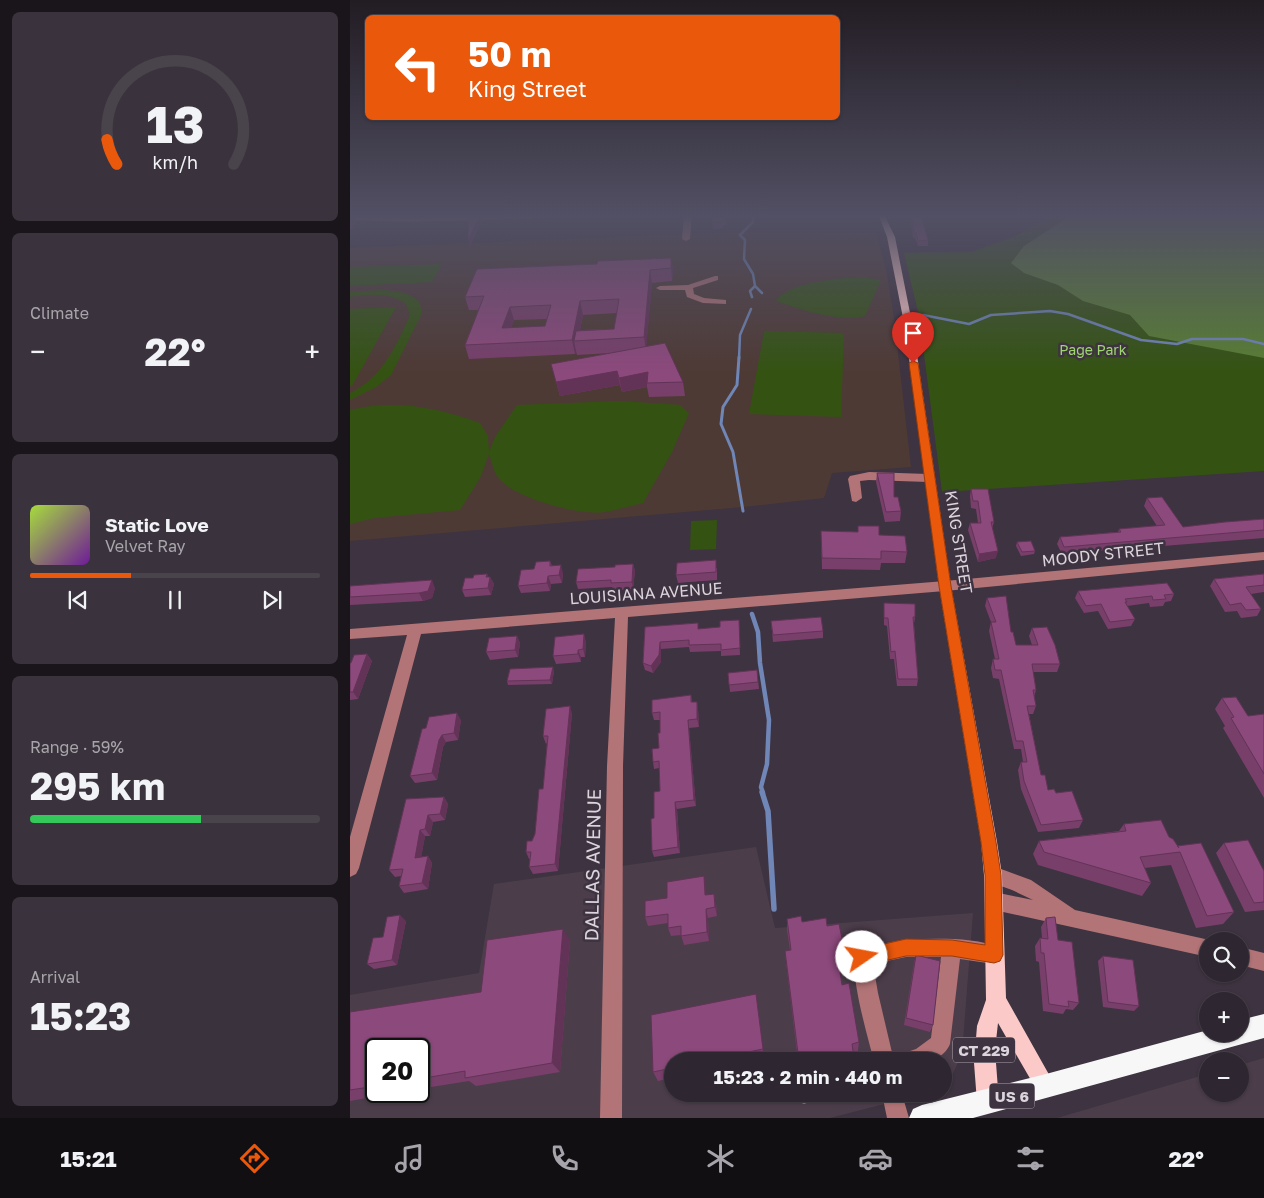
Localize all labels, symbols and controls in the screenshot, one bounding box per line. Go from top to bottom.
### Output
text: 50 m [468,33,551,75]
icon: left [385,35,450,100]
text: King Street [468,75,587,102]
text: 13 [146,92,204,154]
text: km/h [152,151,198,173]
text: Climate [30,303,89,323]
pin [892,312,934,363]
icon: arrive [899,319,927,347]
text: 22° [144,329,206,374]
text: − [30,335,45,368]
text: + [305,335,320,368]
park label: Page Park [1059,341,1127,358]
street label: KING STREET [941,489,977,595]
text: Static Love [105,513,209,536]
text: Velvet Ray [105,536,186,556]
street label: MOODY STREET [1041,538,1165,570]
street label: LOUISIANA AVENUE [569,578,723,608]
icon: previous [64,586,92,614]
icon: pause [161,586,189,614]
icon: next [258,586,286,614]
text: Range · 59% [30,737,124,757]
text: 295 km [30,763,165,808]
street label: DALLAS AVENUE [579,789,605,941]
position arrow [835,930,887,982]
map controls [1199,932,1249,1102]
button: search [1199,932,1249,982]
text: Arrival [30,967,80,987]
button: + [1199,992,1249,1042]
text: 15:23 [30,993,131,1038]
speed limit sign: 20 [365,1038,430,1103]
road number: CT 229 [953,1038,1015,1062]
button: − [1199,1052,1249,1102]
text: 15:23 · 2 min · 440 m [714,1065,902,1088]
road number: US 6 [990,1084,1034,1108]
icon: directions [237,1141,272,1176]
icon: music [392,1141,427,1176]
icon: phone [547,1141,582,1176]
icon: climate [703,1141,738,1176]
icon: car [858,1141,893,1176]
icon: filters [1013,1141,1048,1176]
text: 15:21 [60,1145,117,1172]
text: 22° [1168,1145,1204,1172]

